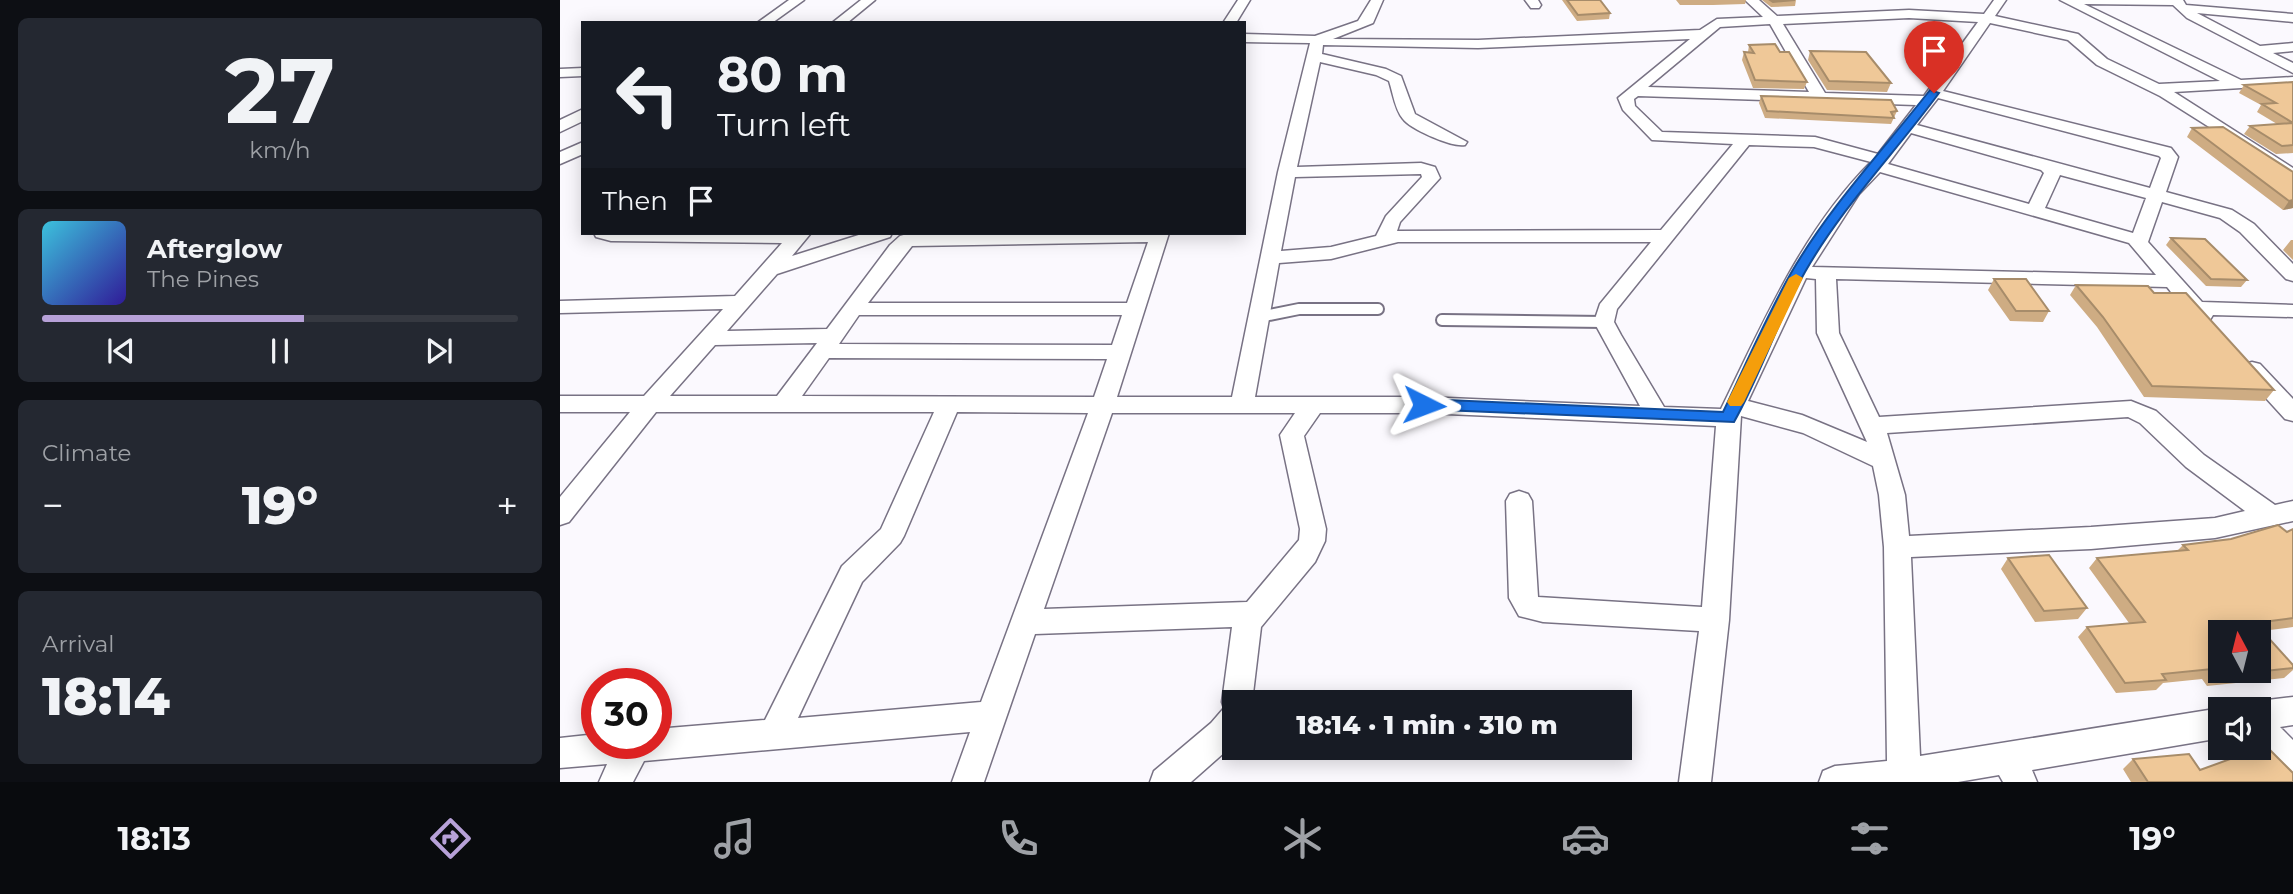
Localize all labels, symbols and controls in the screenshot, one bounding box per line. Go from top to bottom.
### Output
pin [1904,21,1964,93]
icon: arrive [1915,32,1953,70]
text: 27 [225,35,335,146]
text: 80 m [717,45,848,104]
icon: left [602,49,693,140]
text: Turn left [717,105,851,144]
text: km/h [249,136,311,164]
icon: arrive [682,182,720,220]
text: Then [602,185,668,217]
text: Afterglow [147,233,282,265]
text: The Pines [147,265,259,293]
icon: previous [102,332,140,370]
icon: pause [261,332,299,370]
icon: next [420,332,458,370]
position arrow [1387,368,1461,442]
text: Climate [42,439,131,467]
text: 19° [242,474,318,537]
text: − [42,482,64,529]
text: + [496,482,518,529]
north arrow [2208,620,2272,682]
map controls [2208,620,2271,760]
text: Arrival [42,630,115,658]
text: 18:14 [42,665,170,728]
speed limit sign: 30 [581,668,672,759]
button: sound [2208,697,2271,760]
text: 18:14 · 1 min · 310 m [1296,709,1558,741]
icon: directions [426,814,475,863]
icon: music [710,814,759,863]
icon: phone [994,814,1043,863]
icon: climate [1278,814,1327,863]
icon: car [1561,814,1610,863]
icon: filters [1845,814,1894,863]
text: 18:13 [117,819,191,858]
text: 19° [2129,819,2176,858]

